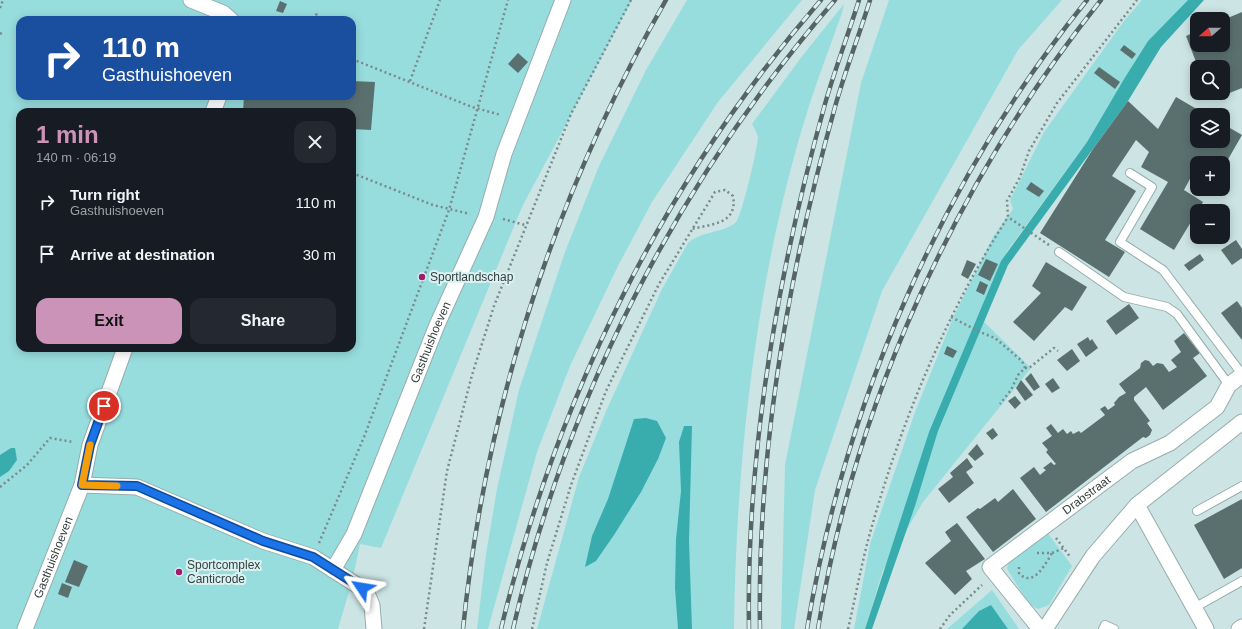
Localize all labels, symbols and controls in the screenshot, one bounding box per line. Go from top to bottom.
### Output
north arrow [1190,12,1230,52]
map controls [1190,12,1230,244]
icon: right [36,32,88,84]
text: 110 m [102,32,180,63]
button: search [1190,60,1230,100]
text: Gasthuishoeven [102,65,232,85]
button: layers [1190,108,1230,148]
text: 1 min [36,121,99,148]
button: close [294,121,336,163]
text: 140 m · 06:19 [36,150,116,165]
button: + [1190,156,1230,196]
text: Turn right [70,186,140,203]
icon: right [36,191,58,213]
text: 110 m [295,194,336,211]
text: Gasthuishoeven [70,203,164,218]
button: − [1190,204,1230,244]
icon: arrive [36,243,58,265]
text: Arrive at destination [70,246,215,263]
text: 30 m [303,246,336,263]
place label: Sportlandschap [430,270,514,284]
marker: Sportlandschap [417,272,427,282]
button: Exit [36,298,182,344]
button: Share [190,298,336,344]
street label: Gasthuishoeven [408,299,454,385]
pin [87,389,121,423]
icon: arrive [93,395,115,417]
street label: Drabstraat [1060,472,1114,517]
street label: Gasthuishoeven [31,514,76,600]
place label: Sportcomplex Canticrode [187,558,260,586]
marker: Sportcomplex Canticrode [174,567,184,577]
position arrow [341,567,383,609]

